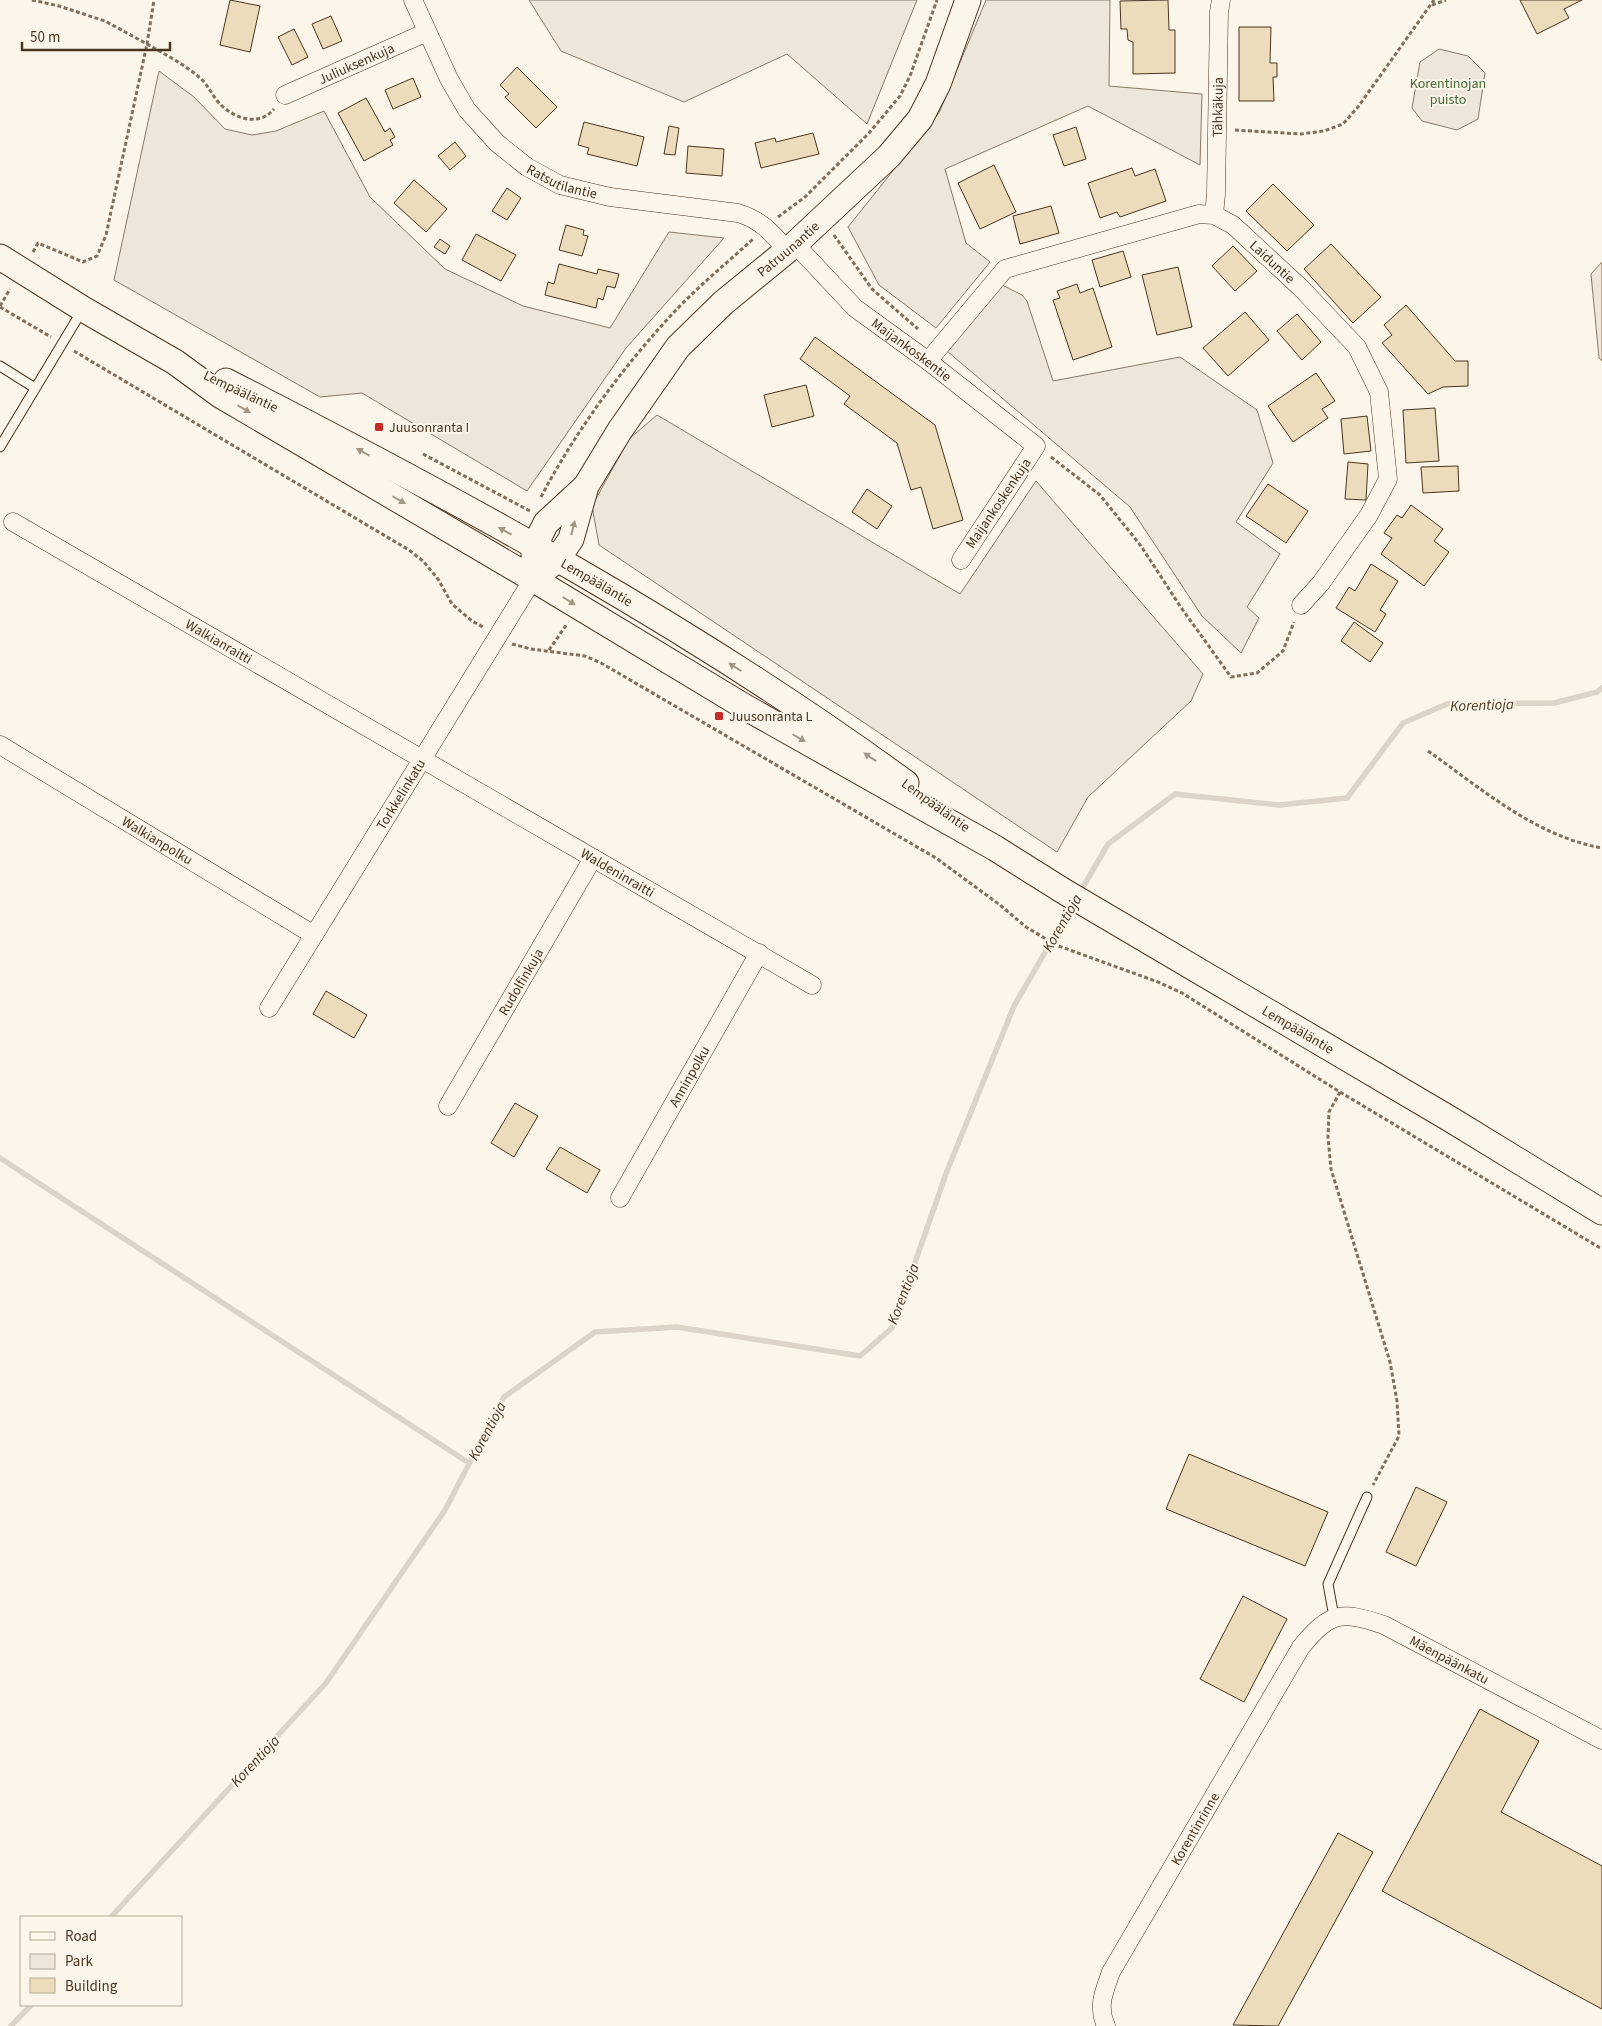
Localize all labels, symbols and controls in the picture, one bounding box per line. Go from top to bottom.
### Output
scale bar [22,20,170,52]
text: 50 m [30,27,60,48]
street label: Juliuksenkuja [315,39,398,90]
park label: Korentinojan puisto [1410,74,1486,110]
street label: Tähkäkuja [1208,77,1229,137]
street label: Ratsutilantie [523,160,599,205]
street label: Patruunantie [753,217,824,282]
street label: Laiduntie [1245,236,1299,289]
street label: Maijankoskentie [867,314,955,387]
street label: Lempääläntie [200,366,281,418]
one-way arrow [237,405,250,414]
place label: Juusonranta I [389,418,469,438]
marker: Juusonranta I [373,421,385,433]
one-way arrow [356,448,371,456]
street label: Maijankoskenkuja [961,454,1037,553]
one-way arrow [392,496,406,505]
one-way arrow [569,521,577,536]
one-way arrow [498,527,513,535]
street label: Lempääläntie [557,554,636,612]
one-way arrow [562,597,575,606]
street label: Walkianraitti [181,615,256,669]
one-way arrow [729,663,742,672]
water label: Korentioja [1450,694,1514,717]
place label: Juusonranta L [729,707,813,727]
marker: Juusonranta L [713,710,725,722]
one-way arrow [792,733,805,742]
one-way arrow [864,753,877,762]
street label: Torkkelinkatu [372,755,431,834]
street label: Lempääläntie [897,774,974,838]
street label: Walkianpolku [118,812,196,870]
street label: Waldeninraitti [577,844,658,903]
water label: Korentioja [1037,890,1087,956]
street label: Rudolfinkuja [494,945,549,1019]
street label: Lempääläntie [1258,1001,1337,1059]
street label: Anninpolku [665,1042,715,1111]
water label: Korentioja [882,1261,925,1328]
water label: Korentioja [463,1398,512,1464]
street label: Mäenpäänkatu [1406,1631,1492,1690]
water label: Korentioja [226,1731,285,1792]
street label: Korentinrinne [1166,1789,1225,1869]
legend [20,1916,182,2006]
text: Road [65,1926,97,1947]
text: Park [65,1951,94,1972]
text: Building [65,1976,118,1997]

